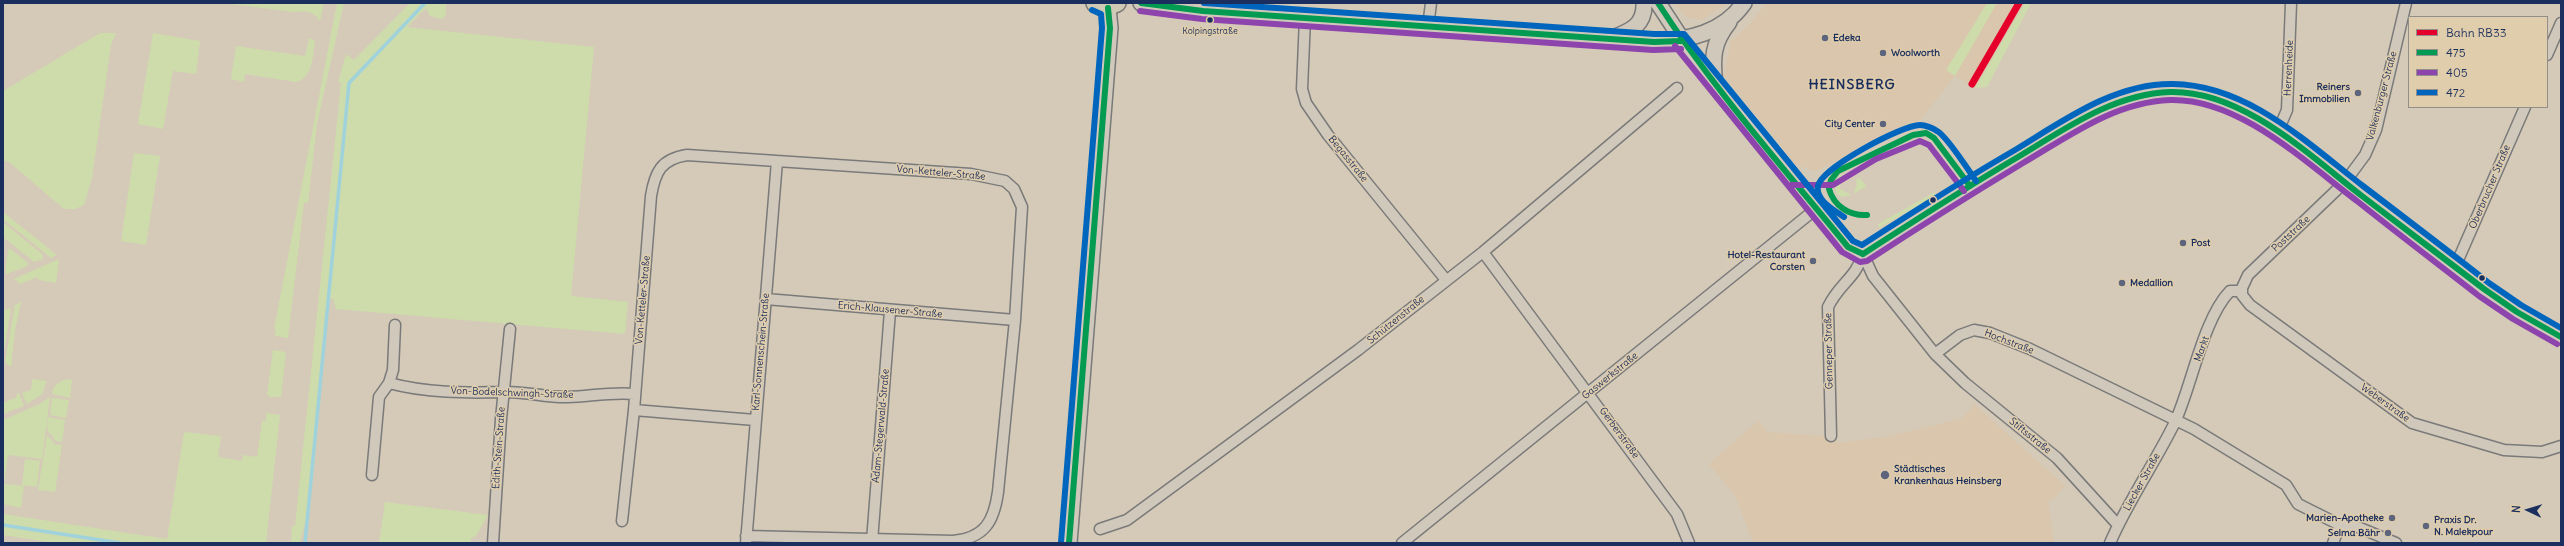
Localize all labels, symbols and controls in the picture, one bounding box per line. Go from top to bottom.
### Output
marker: Kolpingstraße [1205,15,1215,25]
legend [2408,16,2548,108]
text: Bahn RB33 [2446,25,2507,40]
place label: Kolpingstraße [1182,26,1238,36]
place label: Edeka [1833,32,1861,44]
marker: Edeka [1820,33,1830,43]
street label: Herrenheide [2282,40,2296,96]
text: 475 [2446,45,2466,60]
place label: Woolworth [1891,47,1940,59]
marker: Woolworth [1878,48,1888,58]
street label: Valkenburger Straße [2364,50,2400,142]
text: 405 [2446,65,2468,80]
district label: HEINSBERG [1808,77,1896,93]
place label: Reiners Immobilien [2299,81,2350,104]
text: 472 [2446,85,2465,100]
marker: Reiners Immobilien [2353,88,2363,98]
place label: City Center [1825,118,1875,130]
marker: City Center [1878,119,1888,129]
street label: Begasstraße [1326,133,1370,185]
street label: Oberbrucher Straße [2467,143,2513,231]
street label: Von-Ketteler-Straße [896,163,986,183]
unlabelled marker [1928,195,1938,205]
street label: Poststraße [2269,213,2313,255]
place label: Post [2191,237,2210,249]
marker: Post [2178,238,2188,248]
place label: Hotel-Restaurant Corsten [1727,249,1805,272]
street label: Von-Ketteler-Straße [633,255,653,345]
marker: Hotel-Restaurant Corsten [1808,256,1818,266]
unlabelled marker [2477,273,2487,283]
place label: Medallion [2130,277,2173,289]
marker: Medallion [2117,278,2127,288]
street label: Karl-Sonnenschein-Straße [750,293,772,411]
street label: Schützenstraße [1365,293,1427,347]
street label: Erich-Klausener-Straße [837,299,943,321]
street label: Genneper Straße [1822,313,1836,389]
street label: Hochstraße [1983,327,2035,357]
street label: Markt [2192,335,2212,363]
street label: Gaswerkstraße [1580,350,1640,402]
street label: Adam-Stegerwald-Straße [870,368,892,484]
street label: Weberstraße [2358,381,2412,425]
street label: Von-Bodelschwingh-Straße [450,385,574,401]
street label: Gerberstraße [1596,405,1642,461]
street label: Edith-Stein-Straße [490,407,508,489]
street label: Stiftsstraße [2007,415,2053,457]
street label: Liecker Straße [2121,451,2163,513]
place label: Städtisches Krankenhaus Heinsberg [1894,463,2002,486]
marker: Städtisches Krankenhaus Heinsberg [1879,469,1891,481]
north arrow [2508,490,2548,530]
text: N [2509,505,2523,513]
place label: Marien-Apotheke [2306,512,2384,524]
marker: Marien-Apotheke [2387,513,2397,523]
place label: Praxis Dr. N. Malekpour [2434,514,2493,538]
marker: Praxis Dr. N. Malekpour [2421,521,2431,531]
place label: Selma Bähr [2328,527,2380,539]
marker: Selma Bähr [2383,528,2393,538]

